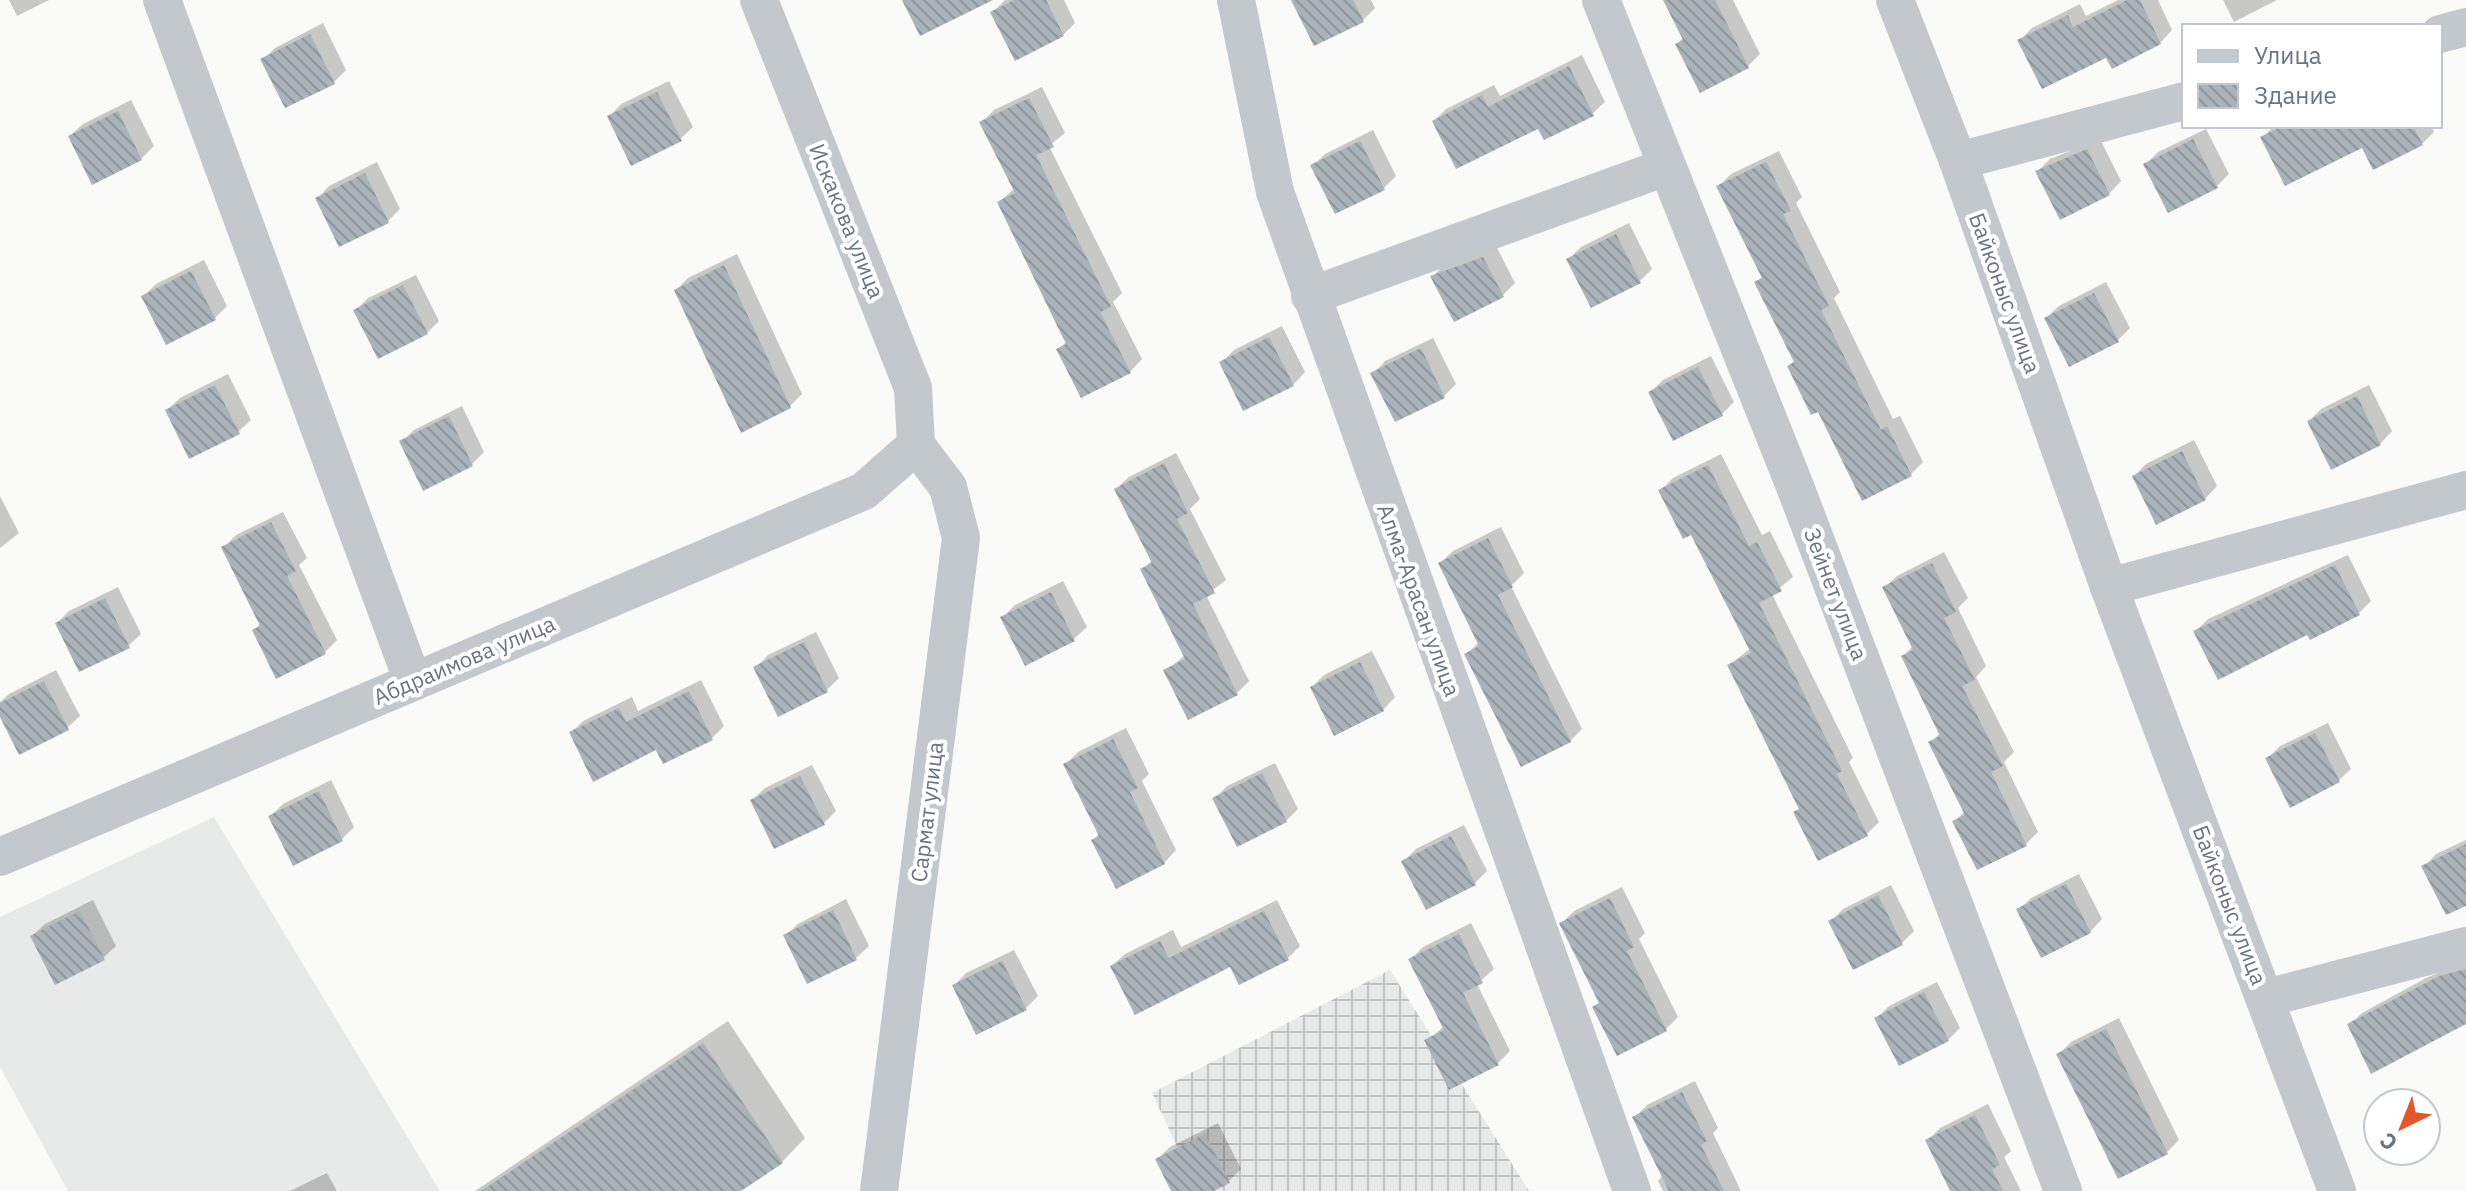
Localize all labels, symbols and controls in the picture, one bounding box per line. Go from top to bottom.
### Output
legend [2182,24,2442,128]
text: Улица [2254,39,2322,71]
text: Здание [2254,79,2337,111]
street label: Искакова улица [803,139,892,303]
street label: Байконыс улица [1963,209,2048,377]
street label: Алма-Арасан улица [1371,500,1468,700]
street label: Зейнет улица [1798,524,1875,664]
street label: Абдраимова улица [369,608,559,711]
street label: Сармат улица [903,740,950,884]
street label: Байконыс улица [2187,821,2274,989]
north arrow [2362,1087,2442,1167]
text: С [2373,1127,2403,1157]

